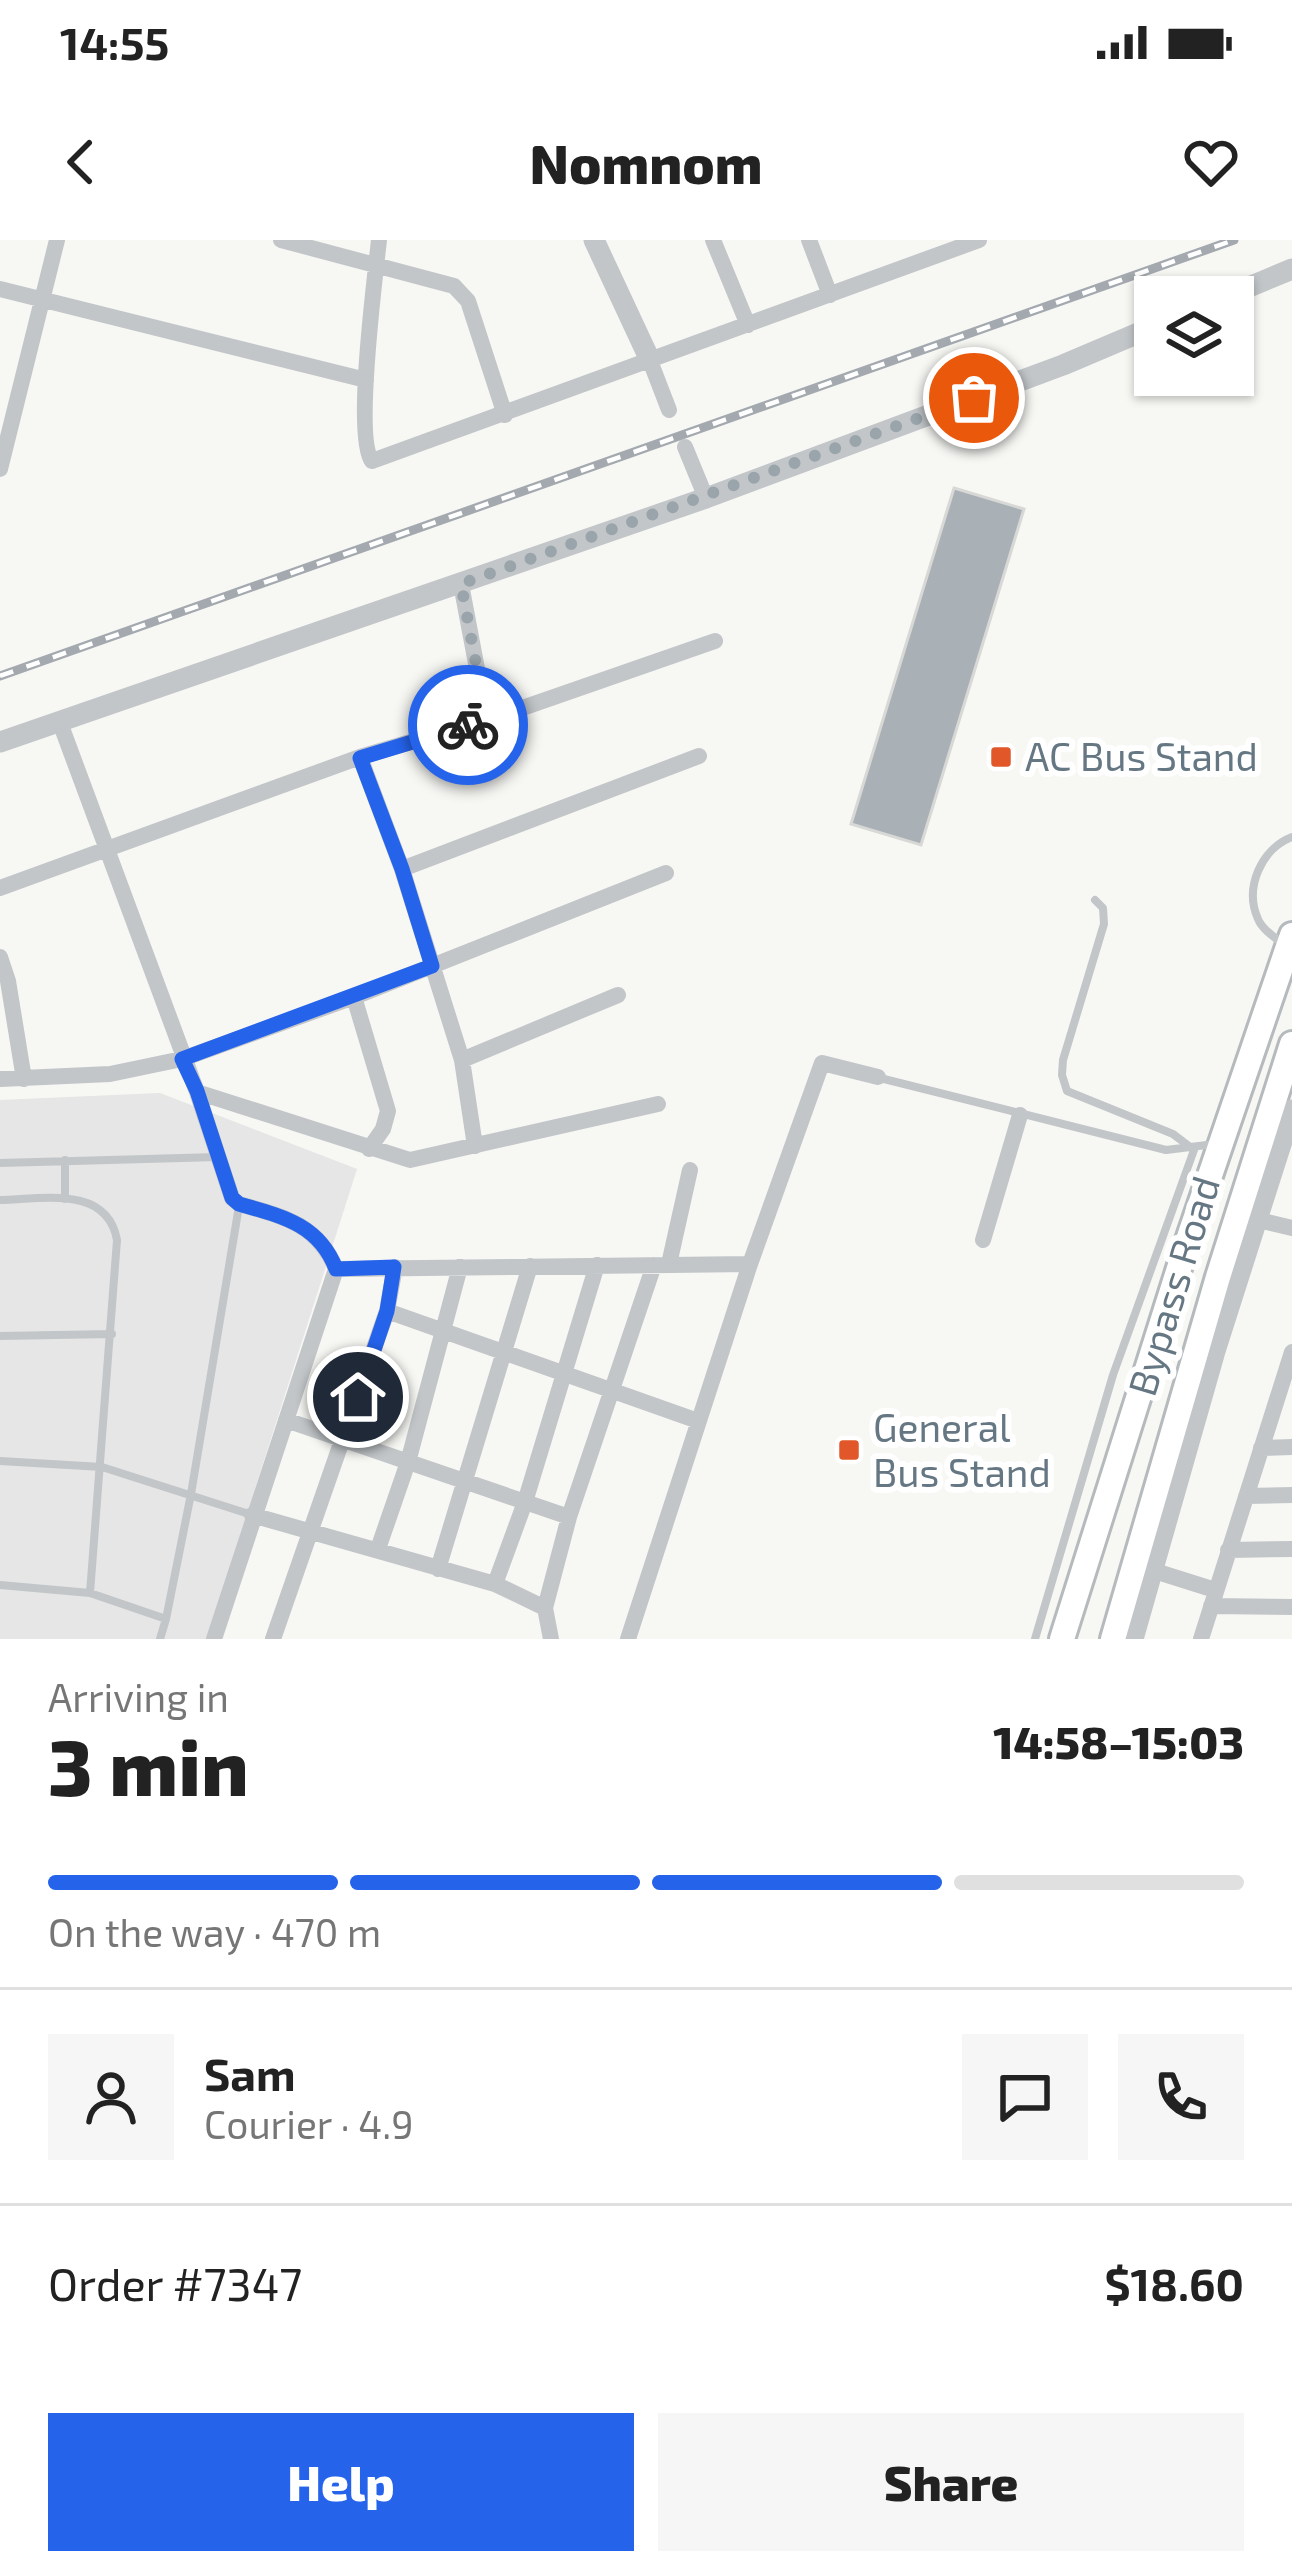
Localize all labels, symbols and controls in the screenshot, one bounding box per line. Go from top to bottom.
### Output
text: 14:55 [60,15,169,69]
icon: back [48,129,114,195]
icon: heart [1178,129,1244,195]
text: Nomnom [530,130,762,195]
map controls [1134,276,1254,396]
button: layers [1134,276,1254,396]
pin [923,347,1025,449]
icon: bag [941,365,1007,431]
courier [408,665,528,785]
icon: bike [435,692,501,758]
place label: AC Bus Stand [1025,732,1258,779]
marker: AC Bus Stand [988,744,1014,770]
street label: Bypass Road [1117,1170,1228,1401]
pin [307,1346,409,1448]
icon: home [325,1364,391,1430]
place label: General Bus Stand [873,1403,1051,1495]
marker: General Bus Stand [836,1437,862,1463]
text: Arriving in [48,1673,229,1720]
text: 14:58–15:03 [993,1714,1244,1768]
text: 3 min [48,1718,249,1812]
text: On the way · 470 m [48,1908,381,1955]
button: person [48,2034,174,2160]
button: chat [962,2034,1088,2160]
button: phone [1118,2034,1244,2160]
text: Sam [204,2046,296,2100]
text: Courier · 4.9 [204,2100,414,2147]
text: Order #7347 [48,2256,302,2310]
text: $18.60 [1104,2256,1244,2310]
button: Help [48,2413,634,2551]
button: Share [658,2413,1244,2551]

